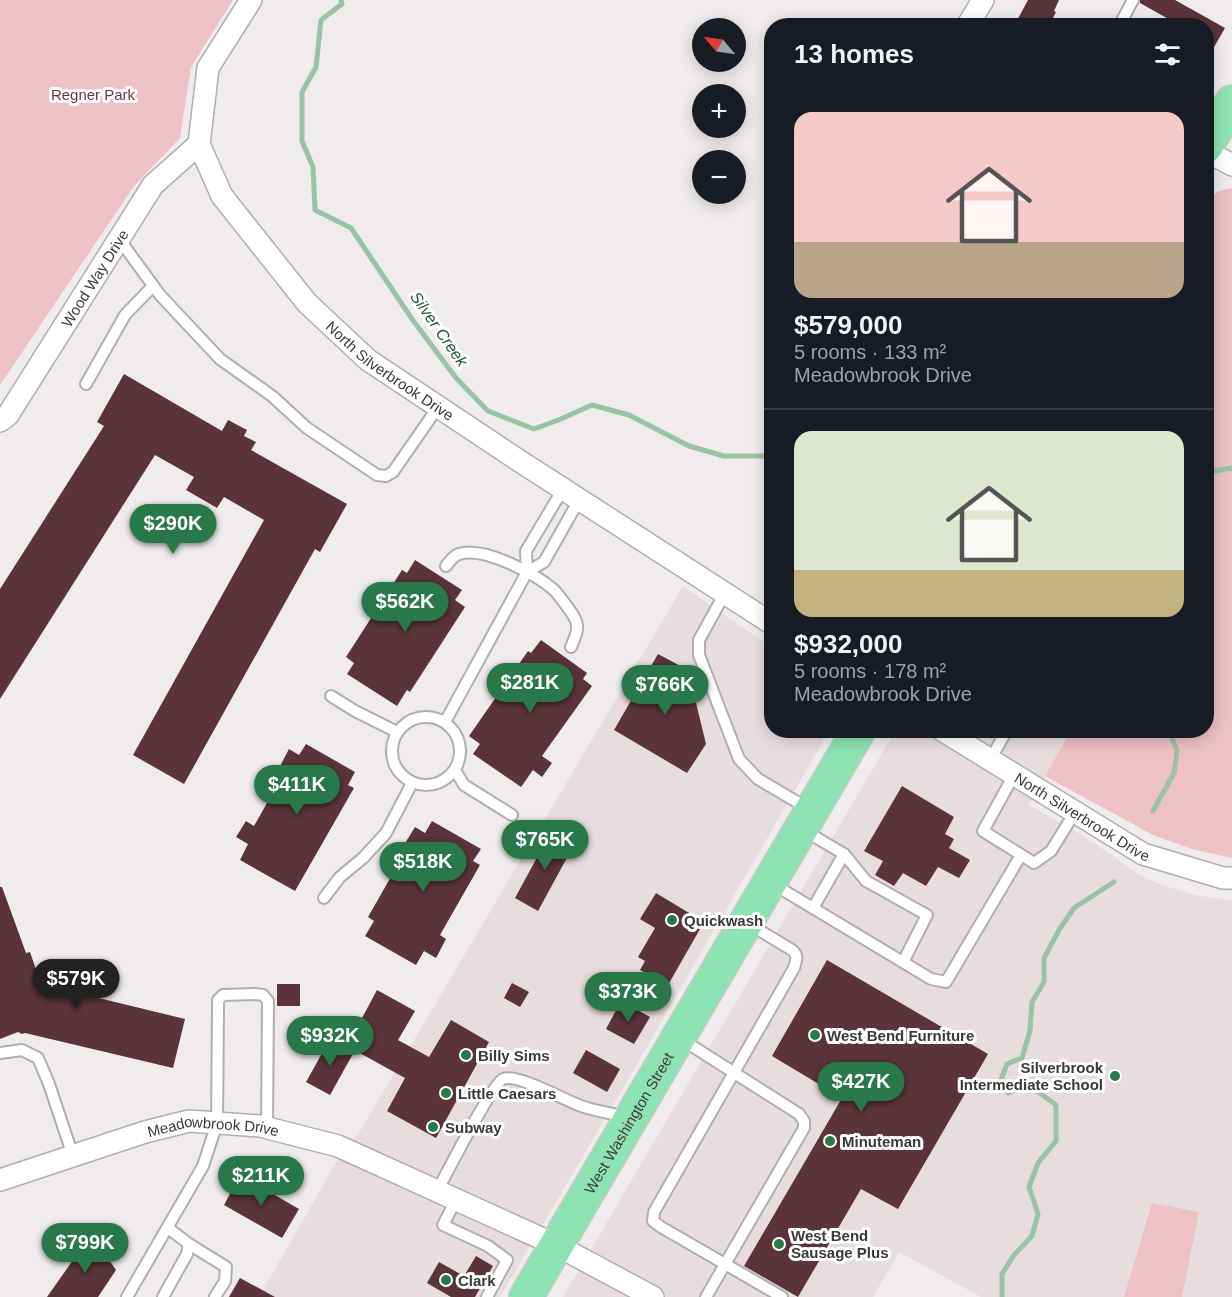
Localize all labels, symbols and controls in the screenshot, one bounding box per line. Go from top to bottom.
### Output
north arrow [692,18,746,72]
map controls [692,18,746,204]
icon: filters [1151,38,1184,71]
text: 13 homes [794,39,914,69]
button: + [692,84,746,138]
park label: Regner Park [51,86,136,103]
button: − [692,150,746,204]
icon: home [935,151,1043,259]
street label: Wood Way Drive [57,226,131,330]
water label: Silver Creek [407,288,472,370]
text: $579,000 [794,310,902,340]
street label: North Silverbrook Drive [323,317,457,423]
text: 5 rooms · 133 m² [794,341,946,363]
text: Meadowbrook Drive [794,364,972,386]
icon: home [935,470,1043,578]
pin: $290K [131,504,215,555]
text: $290K [144,512,202,534]
pin: $562K [363,582,447,633]
text: $562K [376,590,434,612]
text: $932,000 [794,629,902,659]
text: 5 rooms · 178 m² [794,660,946,682]
pin: $281K [488,663,572,714]
pin: $766K [623,665,707,716]
text: $281K [501,671,559,693]
text: $766K [636,673,694,695]
text: Meadowbrook Drive [794,683,972,705]
pin: $411K [255,765,339,816]
street label: North Silverbrook Drive [1012,769,1152,864]
text: $411K [268,773,326,795]
pin: $765K [503,820,587,871]
text: $765K [516,828,574,850]
pin: $518K [381,842,465,893]
text: $518K [394,850,452,872]
place label: Quickwash [684,912,763,929]
marker: Quickwash [665,913,679,927]
pin: $579K [34,959,118,1010]
text: $579K [47,967,105,989]
pin: $373K [586,972,670,1023]
text: $373K [599,980,657,1002]
pin: $932K [288,1016,372,1067]
text: $932K [301,1024,359,1046]
place label: West Bend Furniture [827,1027,974,1044]
marker: West Bend Furniture [808,1028,822,1042]
place label: Billy Sims [478,1047,550,1064]
marker: Billy Sims [459,1048,473,1062]
street label: West Washington Street [580,1048,677,1197]
place label: Silverbrook Intermediate School [960,1059,1104,1093]
pin: $427K [819,1062,903,1113]
marker: Silverbrook Intermediate School [1108,1069,1122,1083]
text: $427K [832,1070,890,1092]
place label: Little Caesars [458,1085,556,1102]
marker: Little Caesars [439,1086,453,1100]
street label: Meadowbrook Drive [145,1112,281,1140]
place label: Subway [445,1119,502,1136]
marker: Subway [426,1120,440,1134]
place label: Minuteman [842,1133,921,1150]
marker: Minuteman [823,1134,837,1148]
pin: $211K [219,1156,303,1207]
text: $211K [232,1164,290,1186]
pin: $799K [43,1223,127,1274]
place label: West Bend Sausage Plus [791,1227,889,1261]
text: $799K [56,1231,114,1253]
marker: West Bend Sausage Plus [772,1237,786,1251]
place label: Clark [458,1272,496,1289]
marker: Clark [439,1273,453,1287]

